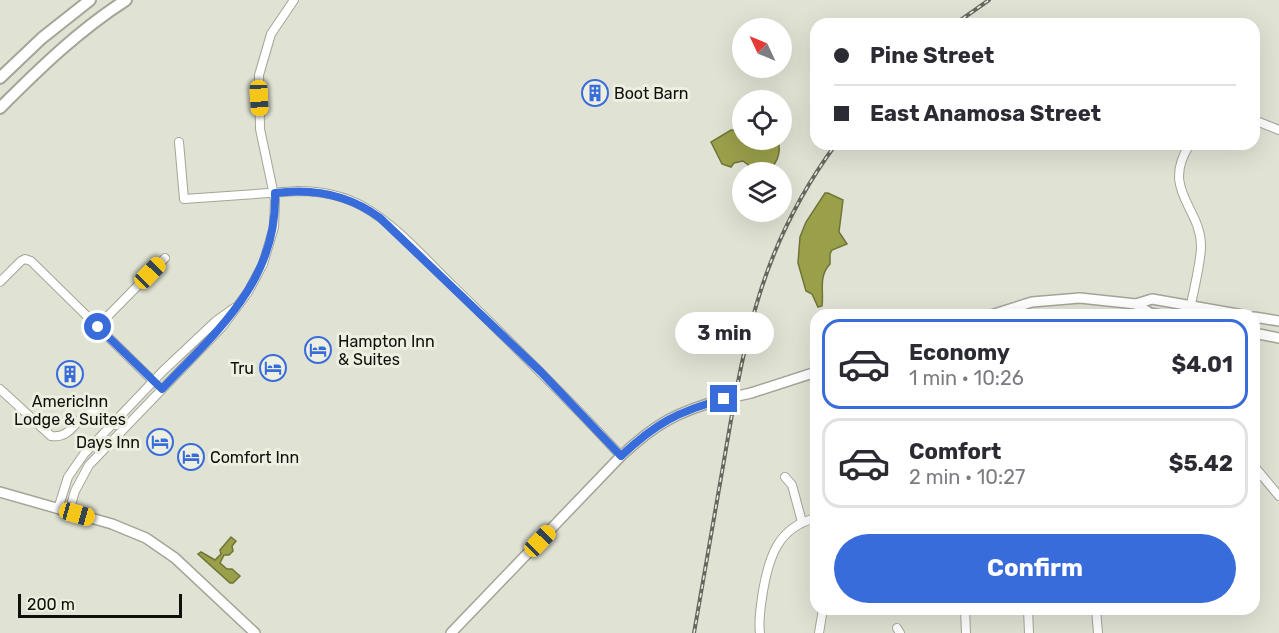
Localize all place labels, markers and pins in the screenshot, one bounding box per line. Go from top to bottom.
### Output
building icon: Boot Barn [580,78,610,108]
place label: Boot Barn [614,84,688,103]
place label: Hampton Inn & Suites [338,332,435,369]
hotel icon: Hampton Inn & Suites [303,335,333,365]
hotel icon: Tru [258,353,288,383]
building icon: AmericInn Lodge & Suites [55,359,85,389]
place label: Tru [230,359,254,378]
place label: AmericInn Lodge & Suites [14,392,126,429]
hotel icon: Days Inn [145,427,175,457]
place label: Days Inn [76,433,140,452]
hotel icon: Comfort Inn [176,442,206,472]
place label: Comfort Inn [210,448,299,467]

